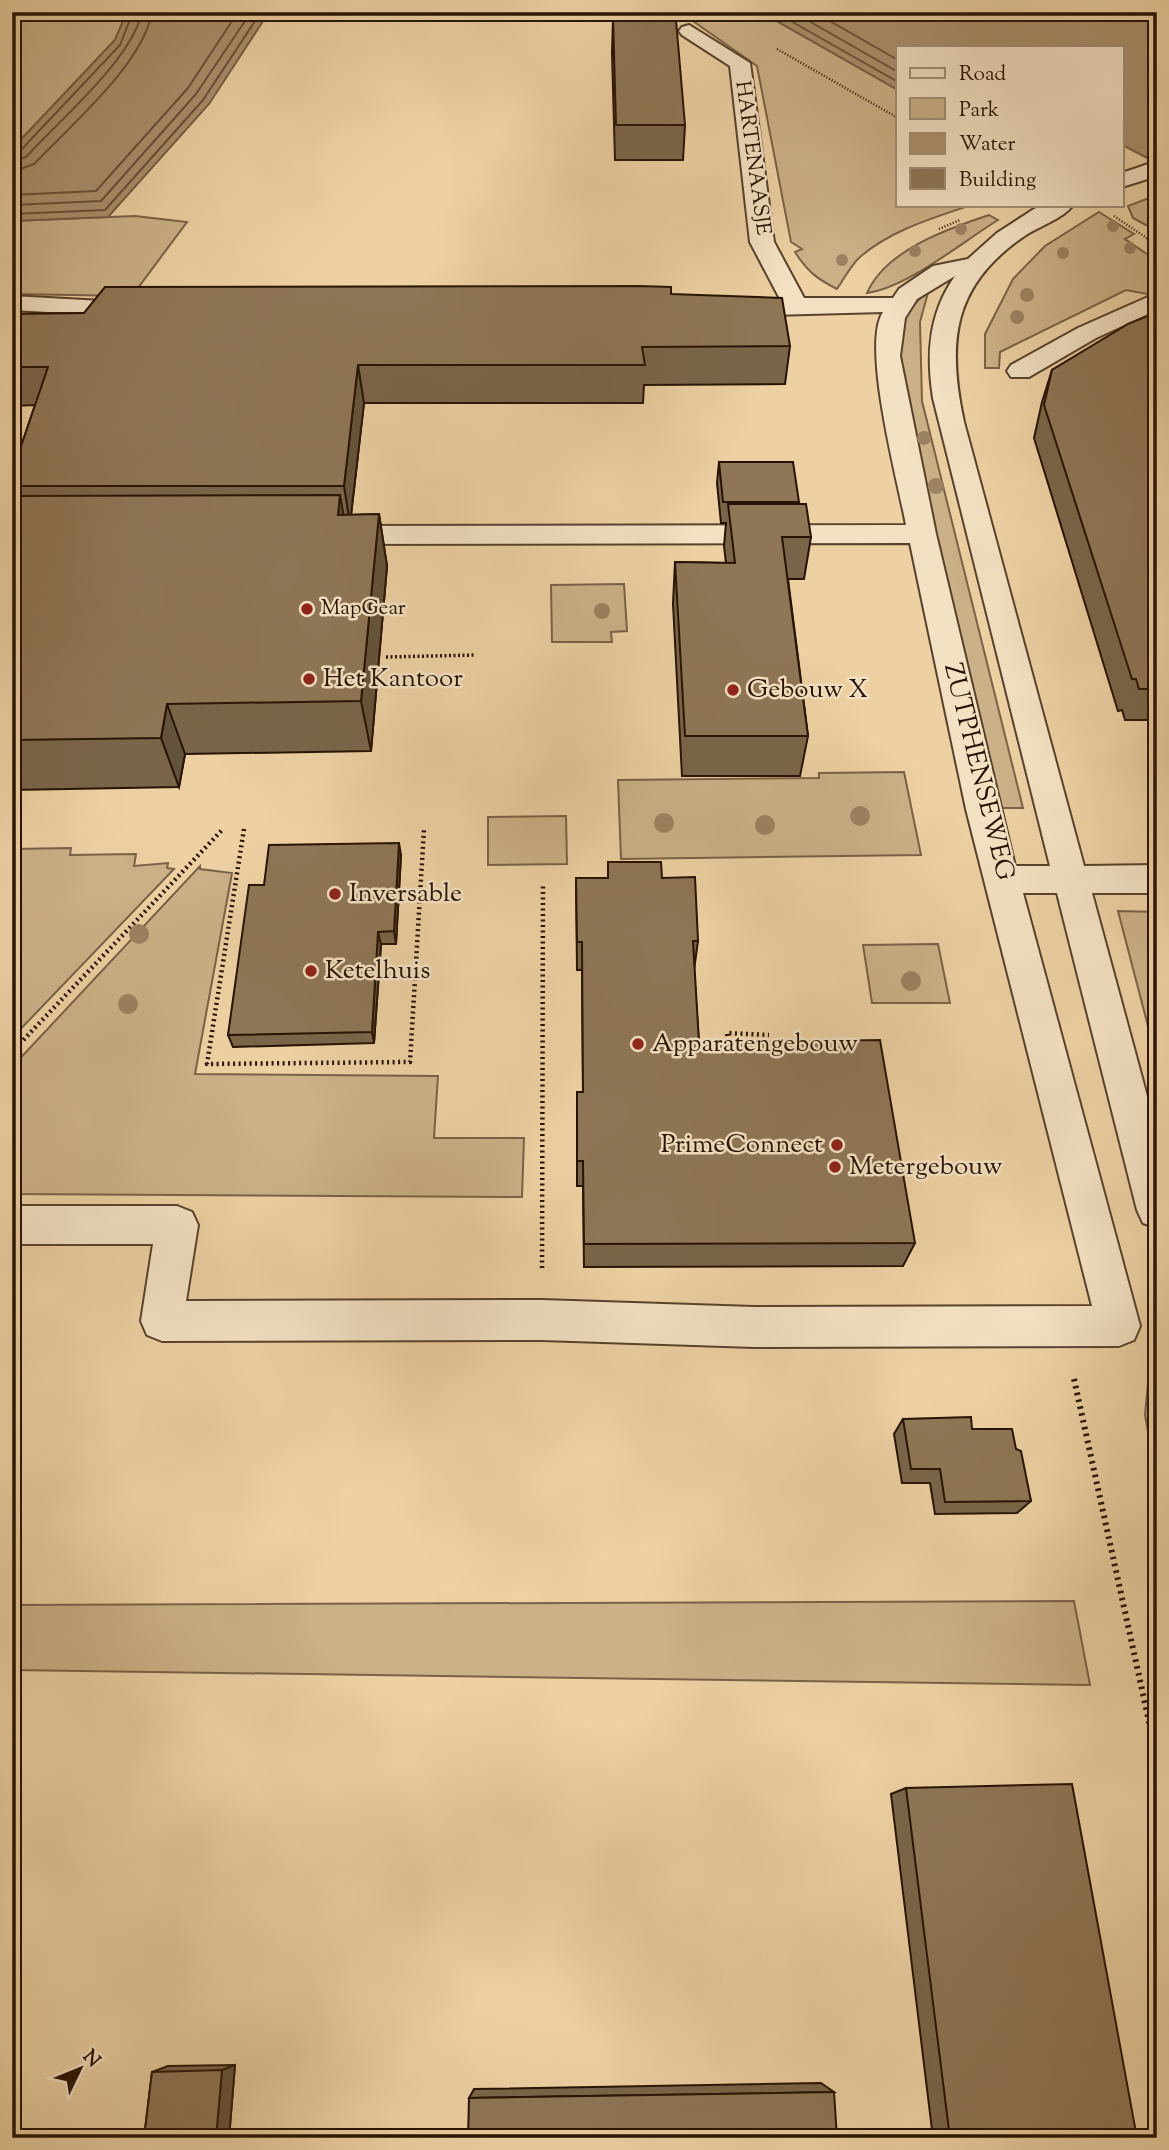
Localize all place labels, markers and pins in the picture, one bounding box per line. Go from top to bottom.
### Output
place label: MapGear [321,594,406,624]
marker: MapGear [299,601,315,617]
place label: Het Kantoor [323,661,463,698]
marker: Het Kantoor [301,671,317,687]
place label: Gebouw X [747,672,868,709]
marker: Gebouw X [725,682,741,698]
place label: Inversable [349,876,462,913]
marker: Inversable [327,886,343,902]
place label: Ketelhuis [325,953,430,990]
marker: Ketelhuis [303,963,319,979]
place label: Apparatengebouw [652,1026,858,1063]
marker: Apparatengebouw [630,1036,646,1052]
place label: PrimeConnect [661,1127,823,1164]
marker: PrimeConnect [829,1137,845,1153]
place label: Metergebouw [849,1149,1003,1186]
marker: Metergebouw [827,1159,843,1175]

